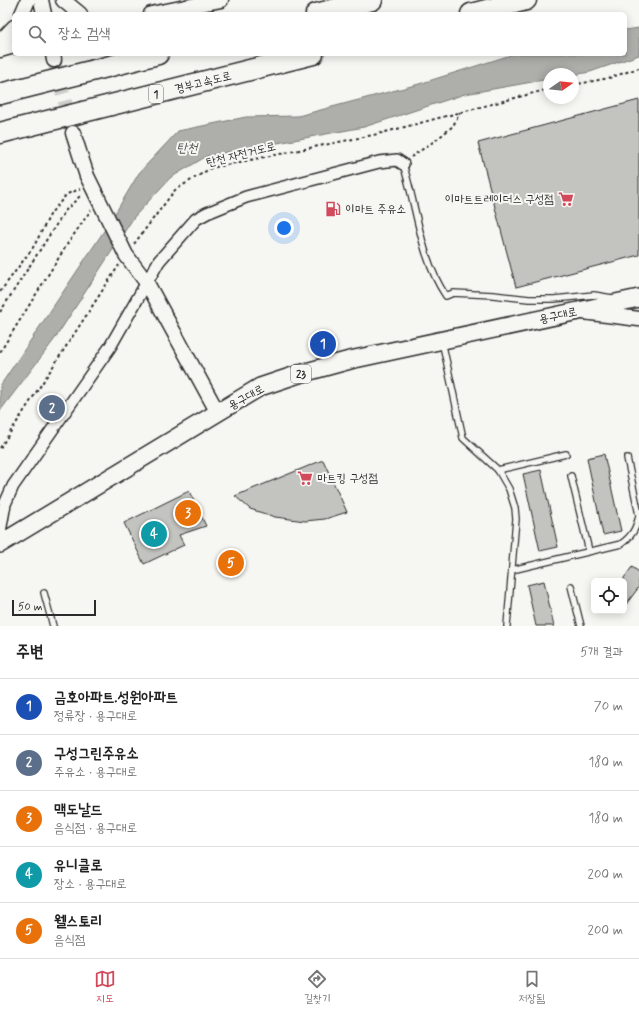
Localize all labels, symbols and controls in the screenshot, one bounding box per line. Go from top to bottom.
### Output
search box [12,12,627,56]
icon: search [26,23,48,45]
text: 장소 검색 [58,24,110,44]
street label: 경부고속도로 [173,68,233,98]
north arrow [543,68,579,104]
road number: 1 [149,85,163,103]
street label: 탄천 자전거도로 [205,139,278,171]
water label: 탄천 [177,140,199,157]
supermarket icon: 이마트트레이더스 구성점 [557,190,575,208]
place label: 이마트트레이더스 구성점 [445,192,554,208]
fuel station icon: 이마트 주유소 [324,200,342,218]
place label: 이마트 주유소 [345,202,406,218]
your location [274,218,294,238]
street label: 용구대로 [538,304,579,328]
pin: 1 [310,329,336,359]
road number: 23 [291,365,311,383]
street label: 용구대로 [226,382,267,414]
pin: 2 [39,393,65,423]
supermarket icon: 마트킹 구성점 [296,469,314,487]
place label: 마트킹 구성점 [317,471,378,487]
pin: 3 [175,498,201,528]
pin: 4 [141,519,167,549]
pin: 5 [218,548,244,578]
map controls [591,578,627,614]
button: locate [591,578,627,614]
scale bar [12,598,96,617]
text: 50 m [18,600,43,614]
text: 주변 [16,641,43,663]
text: 5개 결과 [580,644,623,661]
text: 금호아파트.성원아파트 [54,688,178,708]
text: 1 [26,698,32,715]
text: 70 m [594,698,623,715]
text: 정류장 · 용구대로 [54,708,137,725]
text: 구성그린주유소 [54,744,139,764]
text: 2 [26,754,32,771]
text: 180 m [588,754,623,771]
text: 주유소 · 용구대로 [54,764,137,781]
text: 맥도날드 [54,800,102,820]
text: 3 [26,810,32,827]
text: 180 m [588,810,623,827]
text: 음식점 · 용구대로 [54,820,137,837]
text: 유니클로 [54,856,102,876]
text: 4 [25,866,33,883]
text: 200 m [588,866,623,883]
text: 장소 · 용구대로 [54,876,127,893]
text: 웰스토리 [54,912,102,932]
text: 5 [25,922,33,939]
text: 200 m [588,922,623,939]
text: 음식점 [54,932,85,949]
tab: 지도 [94,968,116,1006]
tab: 길찾기 [304,968,330,1006]
tab: 저장됨 [518,968,545,1006]

